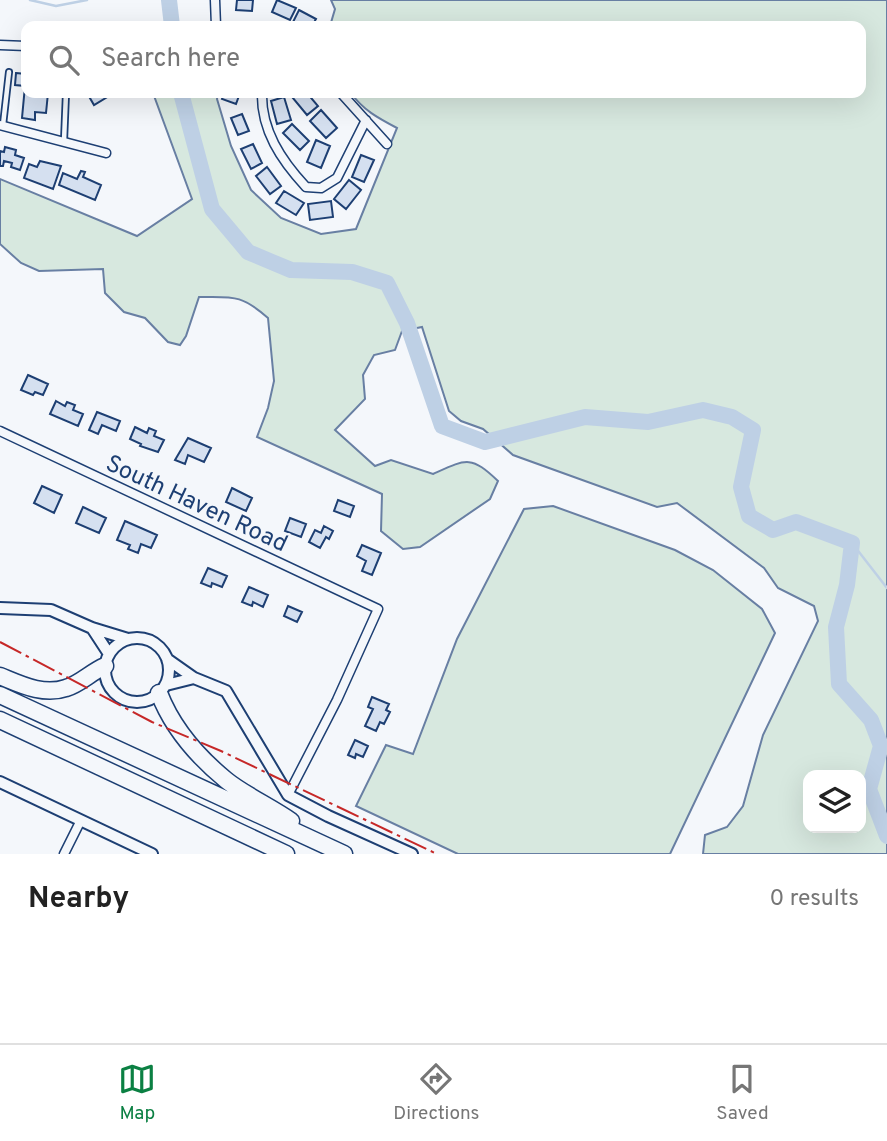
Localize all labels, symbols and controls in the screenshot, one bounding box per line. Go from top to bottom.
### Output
search box [21,21,866,98]
icon: search [45,41,83,79]
text: Search here [101,43,240,76]
street label: South Haven Road [100,450,292,560]
map controls [803,770,866,833]
button: layers [803,770,866,833]
text: Nearby [28,881,129,918]
text: 0 results [770,885,859,914]
tab: Map [118,1060,156,1126]
tab: Directions [393,1060,480,1126]
tab: Saved [716,1060,769,1126]

